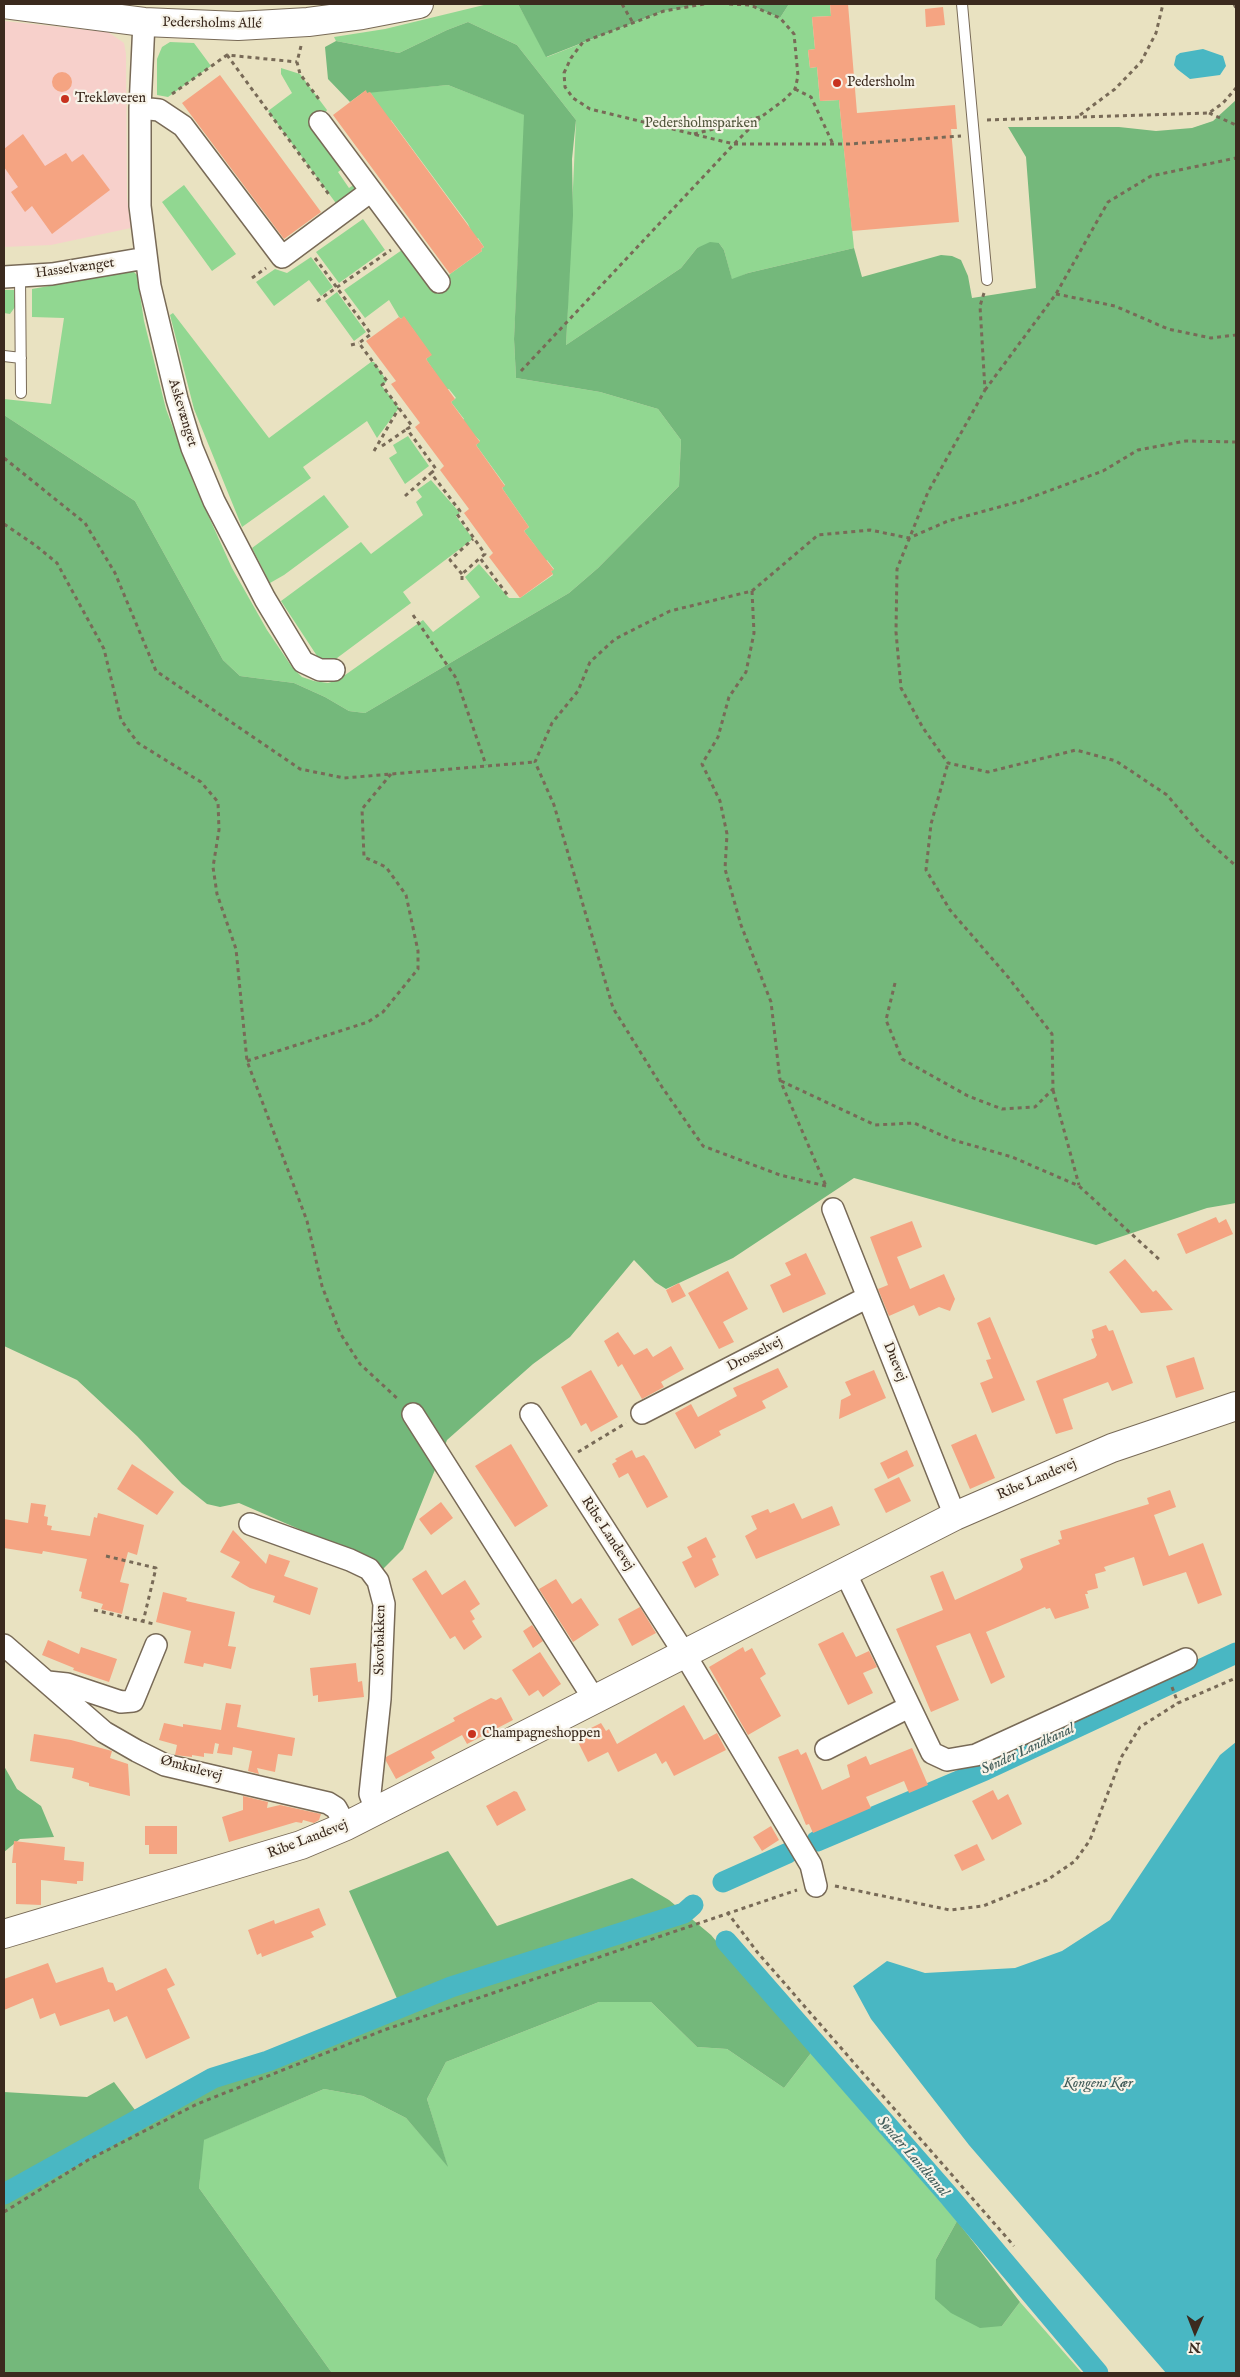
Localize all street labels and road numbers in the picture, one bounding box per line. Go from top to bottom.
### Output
street label: Pedersholms Allé [162,15,262,33]
street label: Hasselvænget [34,255,116,283]
street label: Askevænget [164,377,200,449]
street label: Drosselvej [725,1334,785,1376]
street label: Duevej [879,1340,909,1384]
street label: Ribe Landevej [995,1456,1079,1504]
street label: Ribe Landevej [577,1494,637,1574]
street label: Skovbakken [372,1605,390,1675]
street label: Ømkulevej [158,1753,224,1785]
street label: Ribe Landevej [266,1817,350,1863]

